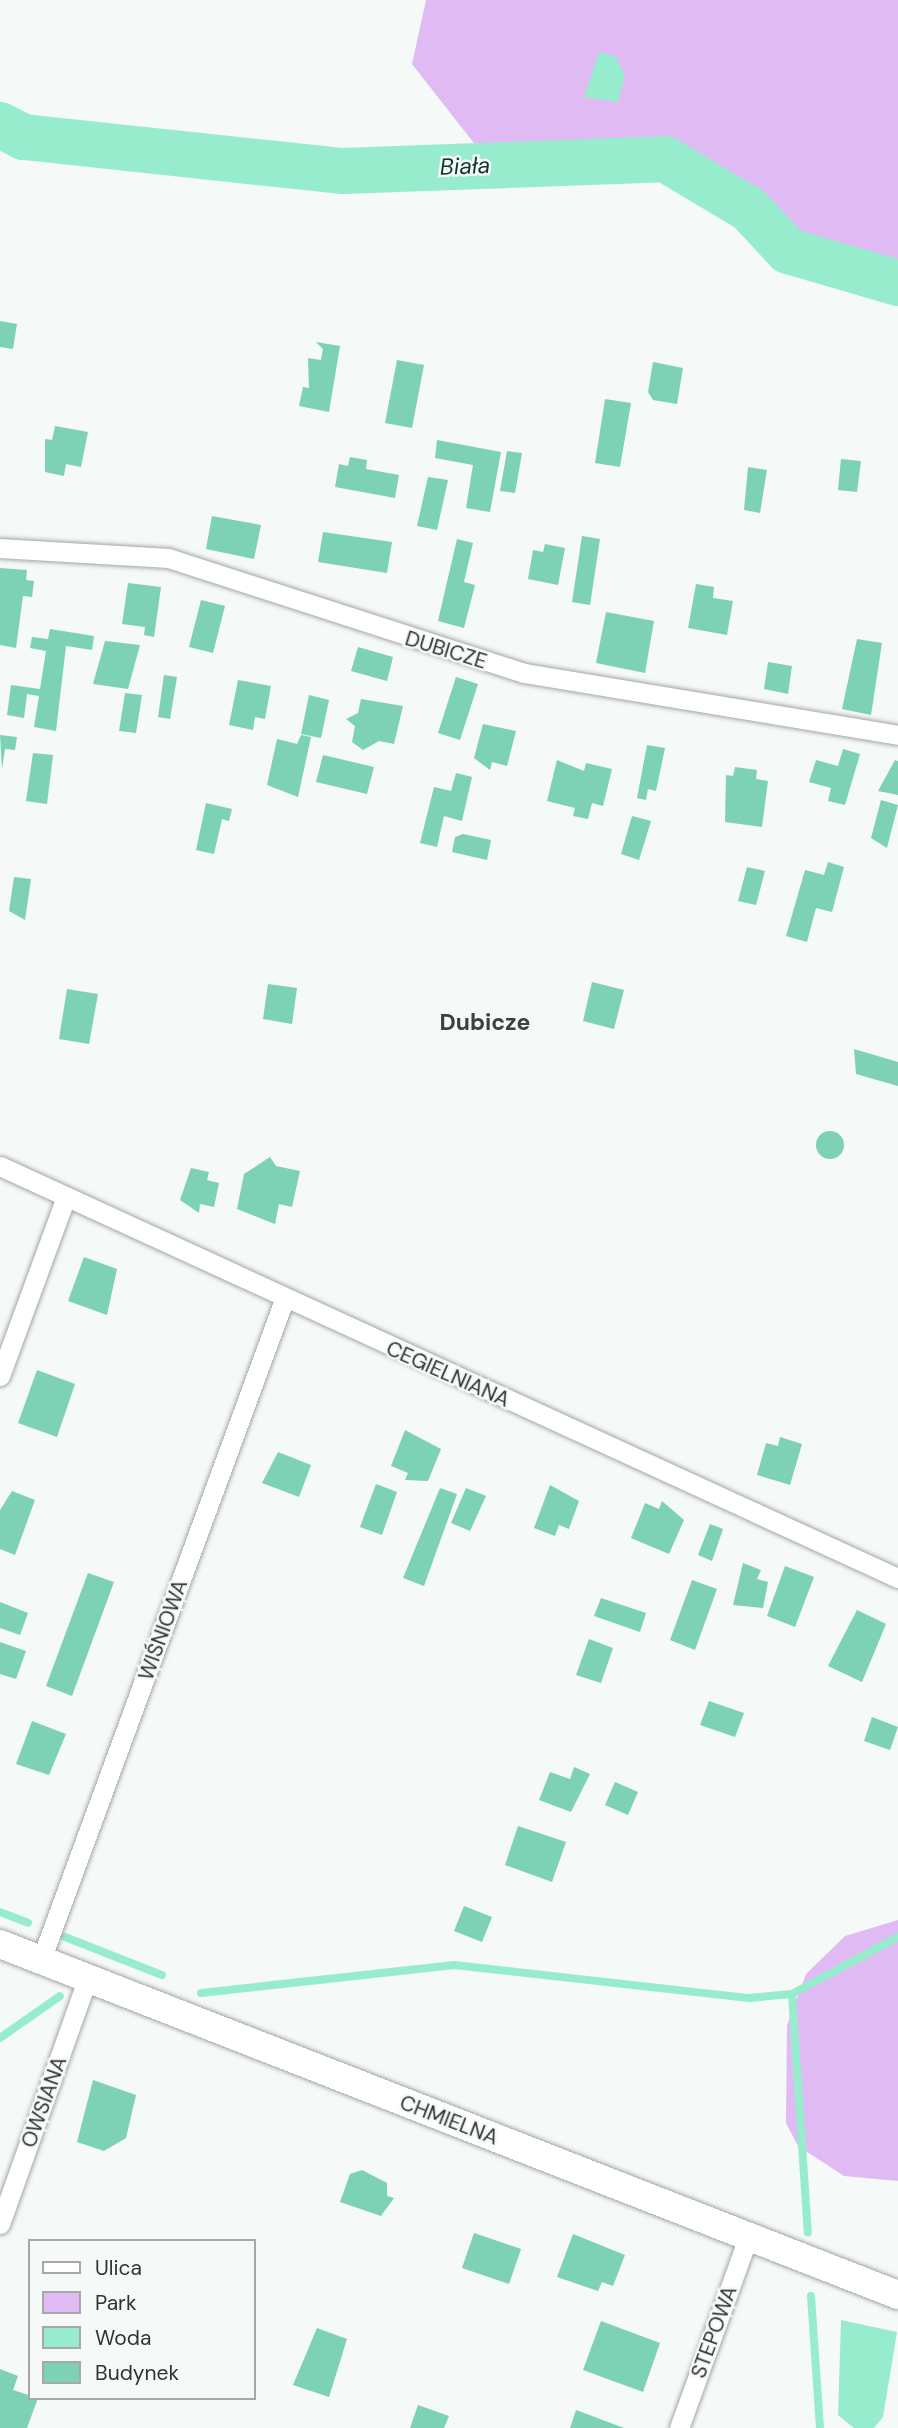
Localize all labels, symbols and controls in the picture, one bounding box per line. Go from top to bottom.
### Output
water label: Biała [439,151,491,181]
street label: DUBICZE [402,626,490,674]
district label: Dubicze [440,1008,530,1036]
street label: CEGIELNIANA [382,1336,514,1412]
street label: WIŚNIOWA [133,1576,193,1684]
street label: OWSIANA [16,2053,72,2151]
street label: CHMIELNA [396,2090,502,2150]
legend [28,2239,256,2400]
text: Ulica [95,2254,142,2282]
street label: STEPOWA [686,2283,742,2381]
text: Park [95,2289,136,2317]
text: Woda [95,2324,151,2352]
text: Budynek [95,2359,179,2387]

